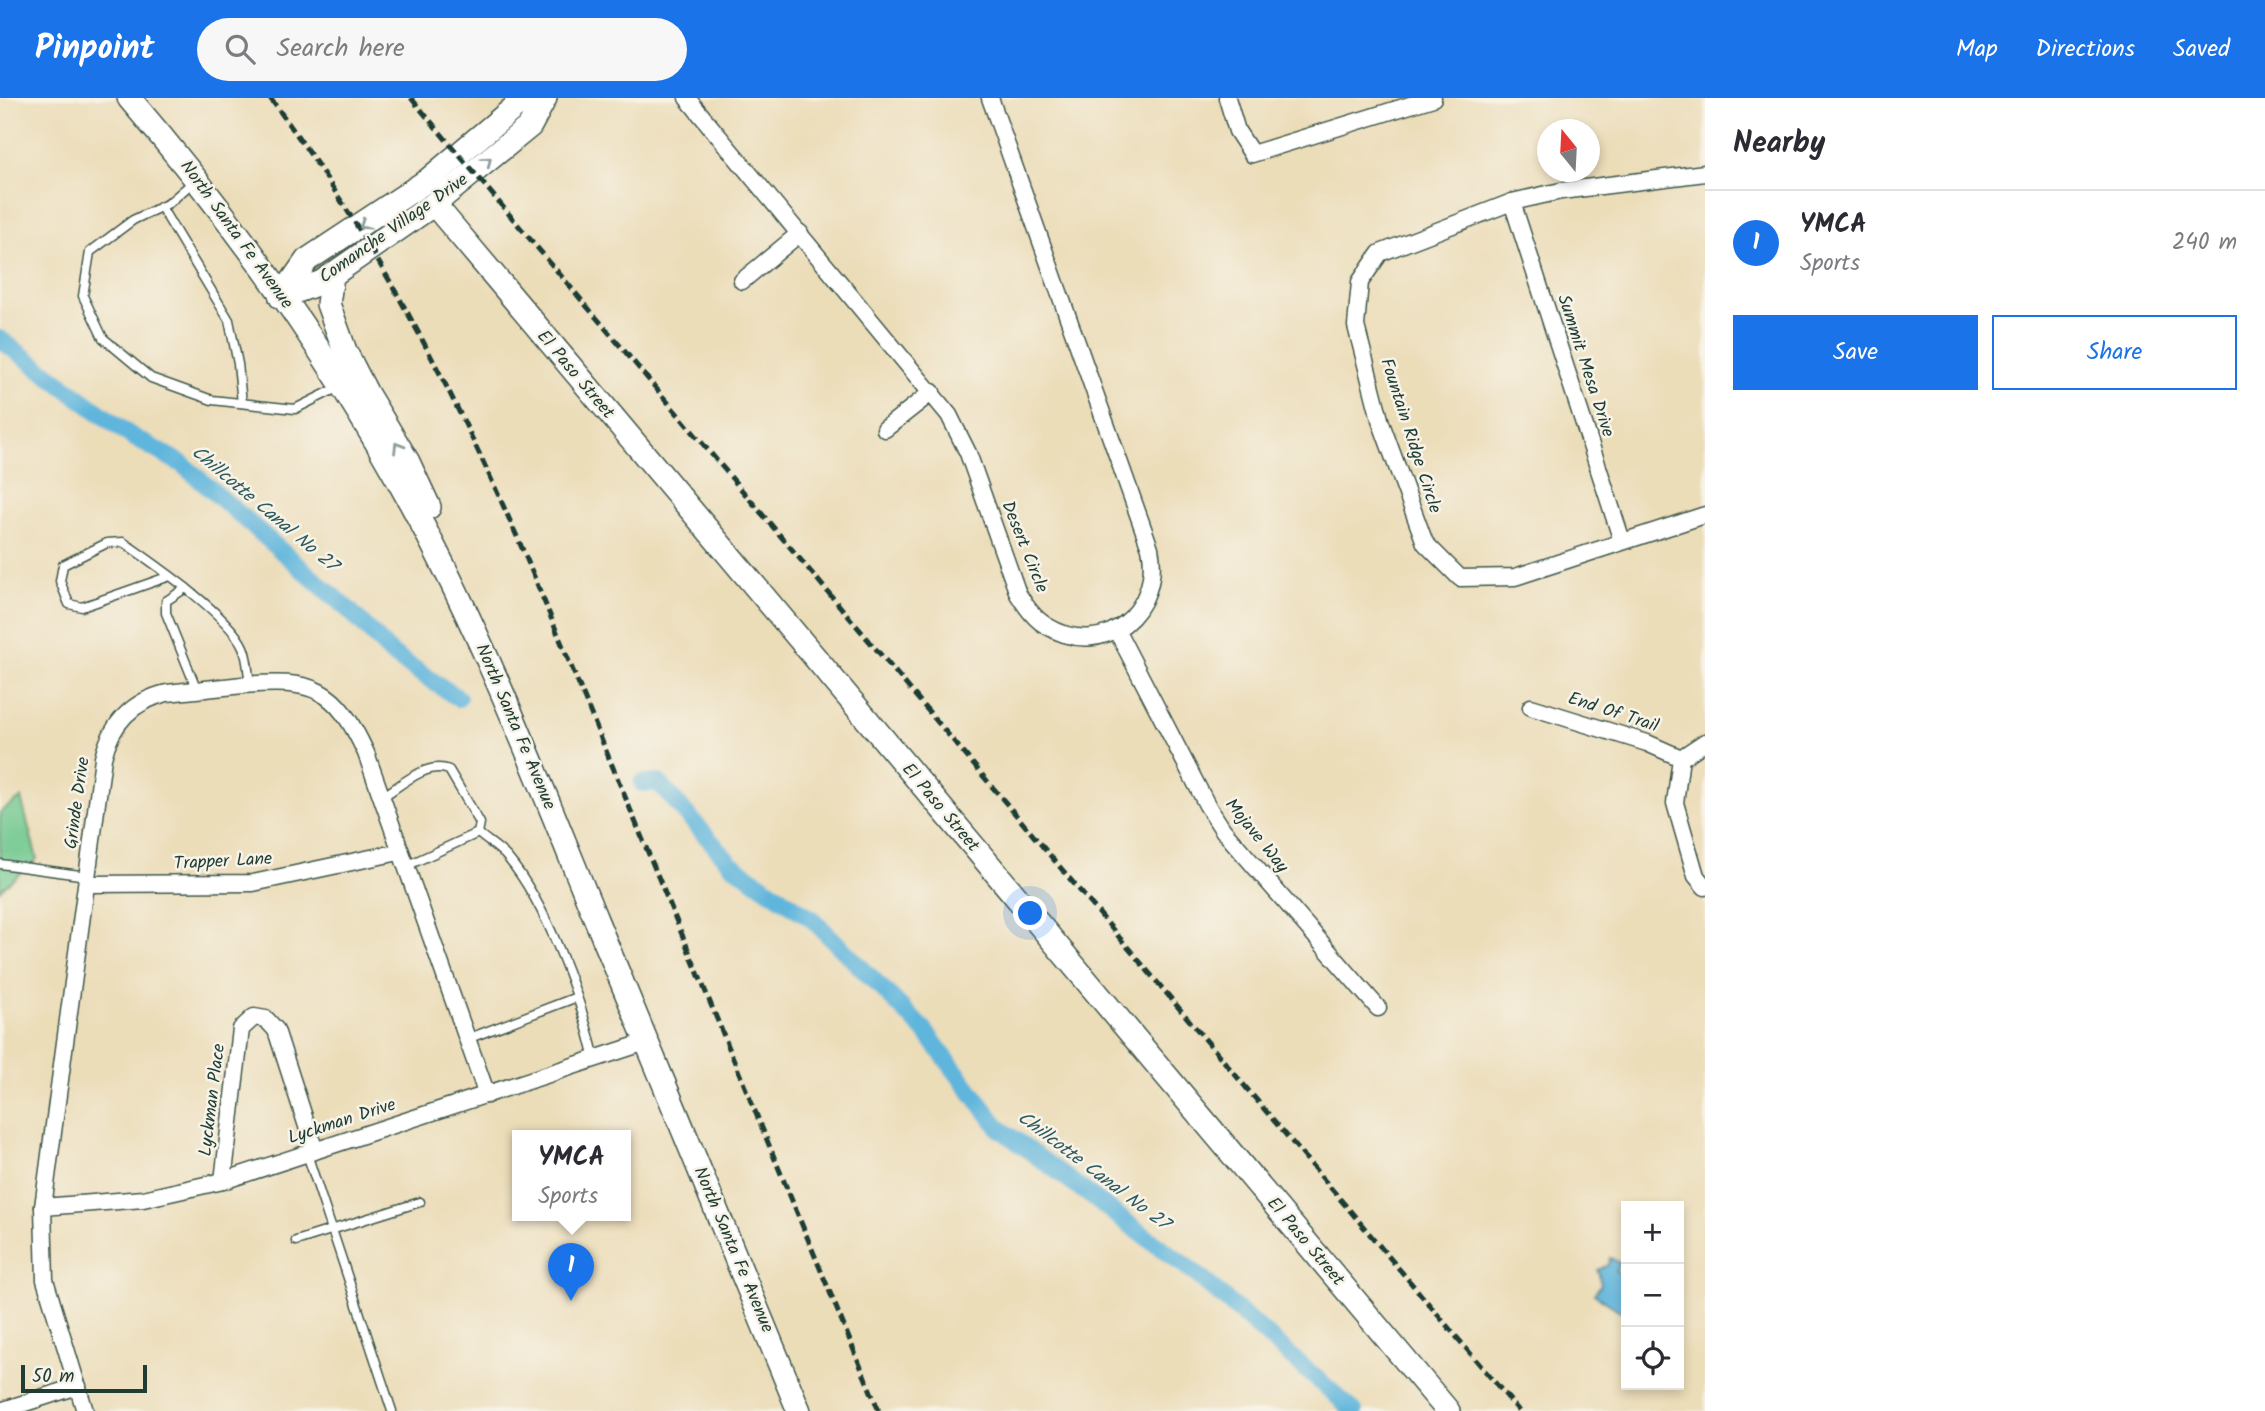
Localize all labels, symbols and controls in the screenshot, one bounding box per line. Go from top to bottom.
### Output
search box [197,18,687,81]
text: Pinpoint [35,23,155,76]
text: Search here [277,28,405,70]
icon: search [221,30,259,68]
text: Map [1956,30,1998,69]
text: Directions [2036,30,2135,69]
text: Saved [2173,30,2230,69]
north arrow [1537,119,1600,182]
text: Nearby [1733,120,1825,168]
street label: North Santa Fe Avenue [172,154,300,316]
one-way arrow [480,157,492,170]
street label: Comanche Village Drive [313,166,475,292]
text: YMCA [1800,204,1867,246]
one-way arrow [359,217,372,229]
text: 1 [1753,225,1759,261]
text: 240 m [2172,225,2237,261]
text: Sports [1800,246,1860,282]
street label: Summit Mesa Drive [1548,291,1622,441]
button: Save [1733,315,1978,390]
button: Share [1992,315,2237,390]
street label: El Paso Street [529,324,622,427]
street label: Fountain Ridge Circle [1371,355,1449,517]
water label: Chillcotte Canal No 27 [184,438,347,582]
one-way arrow [394,441,407,454]
street label: Desert Circle [992,497,1056,597]
street label: North Santa Fe Avenue [467,639,563,815]
street label: End Of Trail [1564,685,1663,742]
street label: Grinde Drive [57,755,99,851]
street label: El Paso Street [894,757,987,860]
street label: Mojave Way [1217,792,1296,880]
street label: Trapper Lane [173,845,273,879]
your location [1013,896,1047,930]
street label: Lyckman Place [192,1042,234,1158]
street label: Lyckman Drive [284,1091,400,1153]
water label: Chillcotte Canal No 27 [1011,1104,1179,1241]
popup [512,1130,631,1221]
text: YMCA [538,1137,605,1179]
street label: North Santa Fe Avenue [685,1162,781,1338]
text: Sports [538,1179,598,1215]
street label: El Paso Street [1259,1191,1352,1294]
map controls [1621,1201,1684,1390]
button: + [1621,1201,1684,1264]
pin: 1 [548,1243,594,1301]
button: − [1621,1264,1684,1327]
button: locate [1621,1327,1684,1390]
scale bar [21,1362,147,1394]
text: 50 m [32,1362,74,1392]

